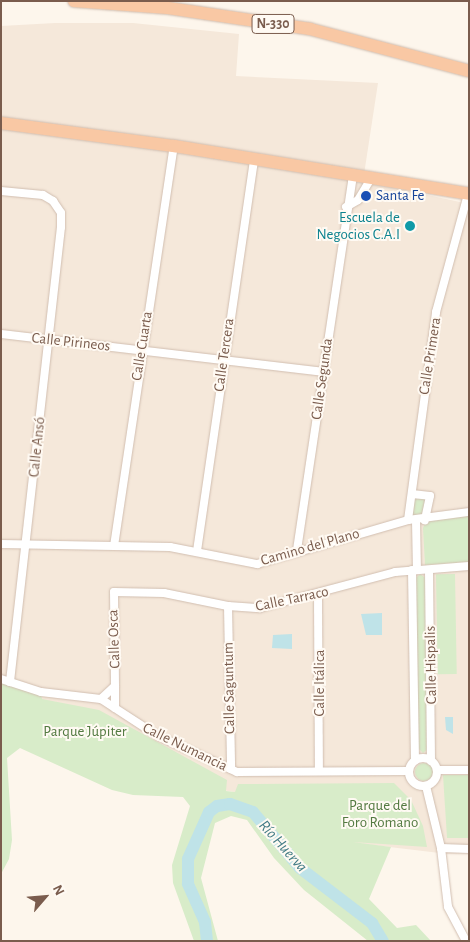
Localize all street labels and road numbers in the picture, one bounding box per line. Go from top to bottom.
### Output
road number: N-330 [250,12,296,36]
street label: Calle Cuarta [128,310,156,382]
street label: Calle Primera [415,316,445,396]
street label: Calle Tercera [210,317,238,393]
street label: Calle Pirineos [31,329,111,355]
street label: Calle Segunda [307,337,337,421]
street label: Calle Ansó [25,416,49,478]
street label: Camino del Plano [258,524,362,570]
street label: Calle Tarraco [254,582,330,616]
street label: Calle Osca [104,609,124,669]
street label: Calle Hispalis [421,626,441,704]
street label: Calle Saguntum [219,642,239,734]
street label: Calle Itálica [311,649,329,717]
street label: Calle Numancia [140,719,230,775]

